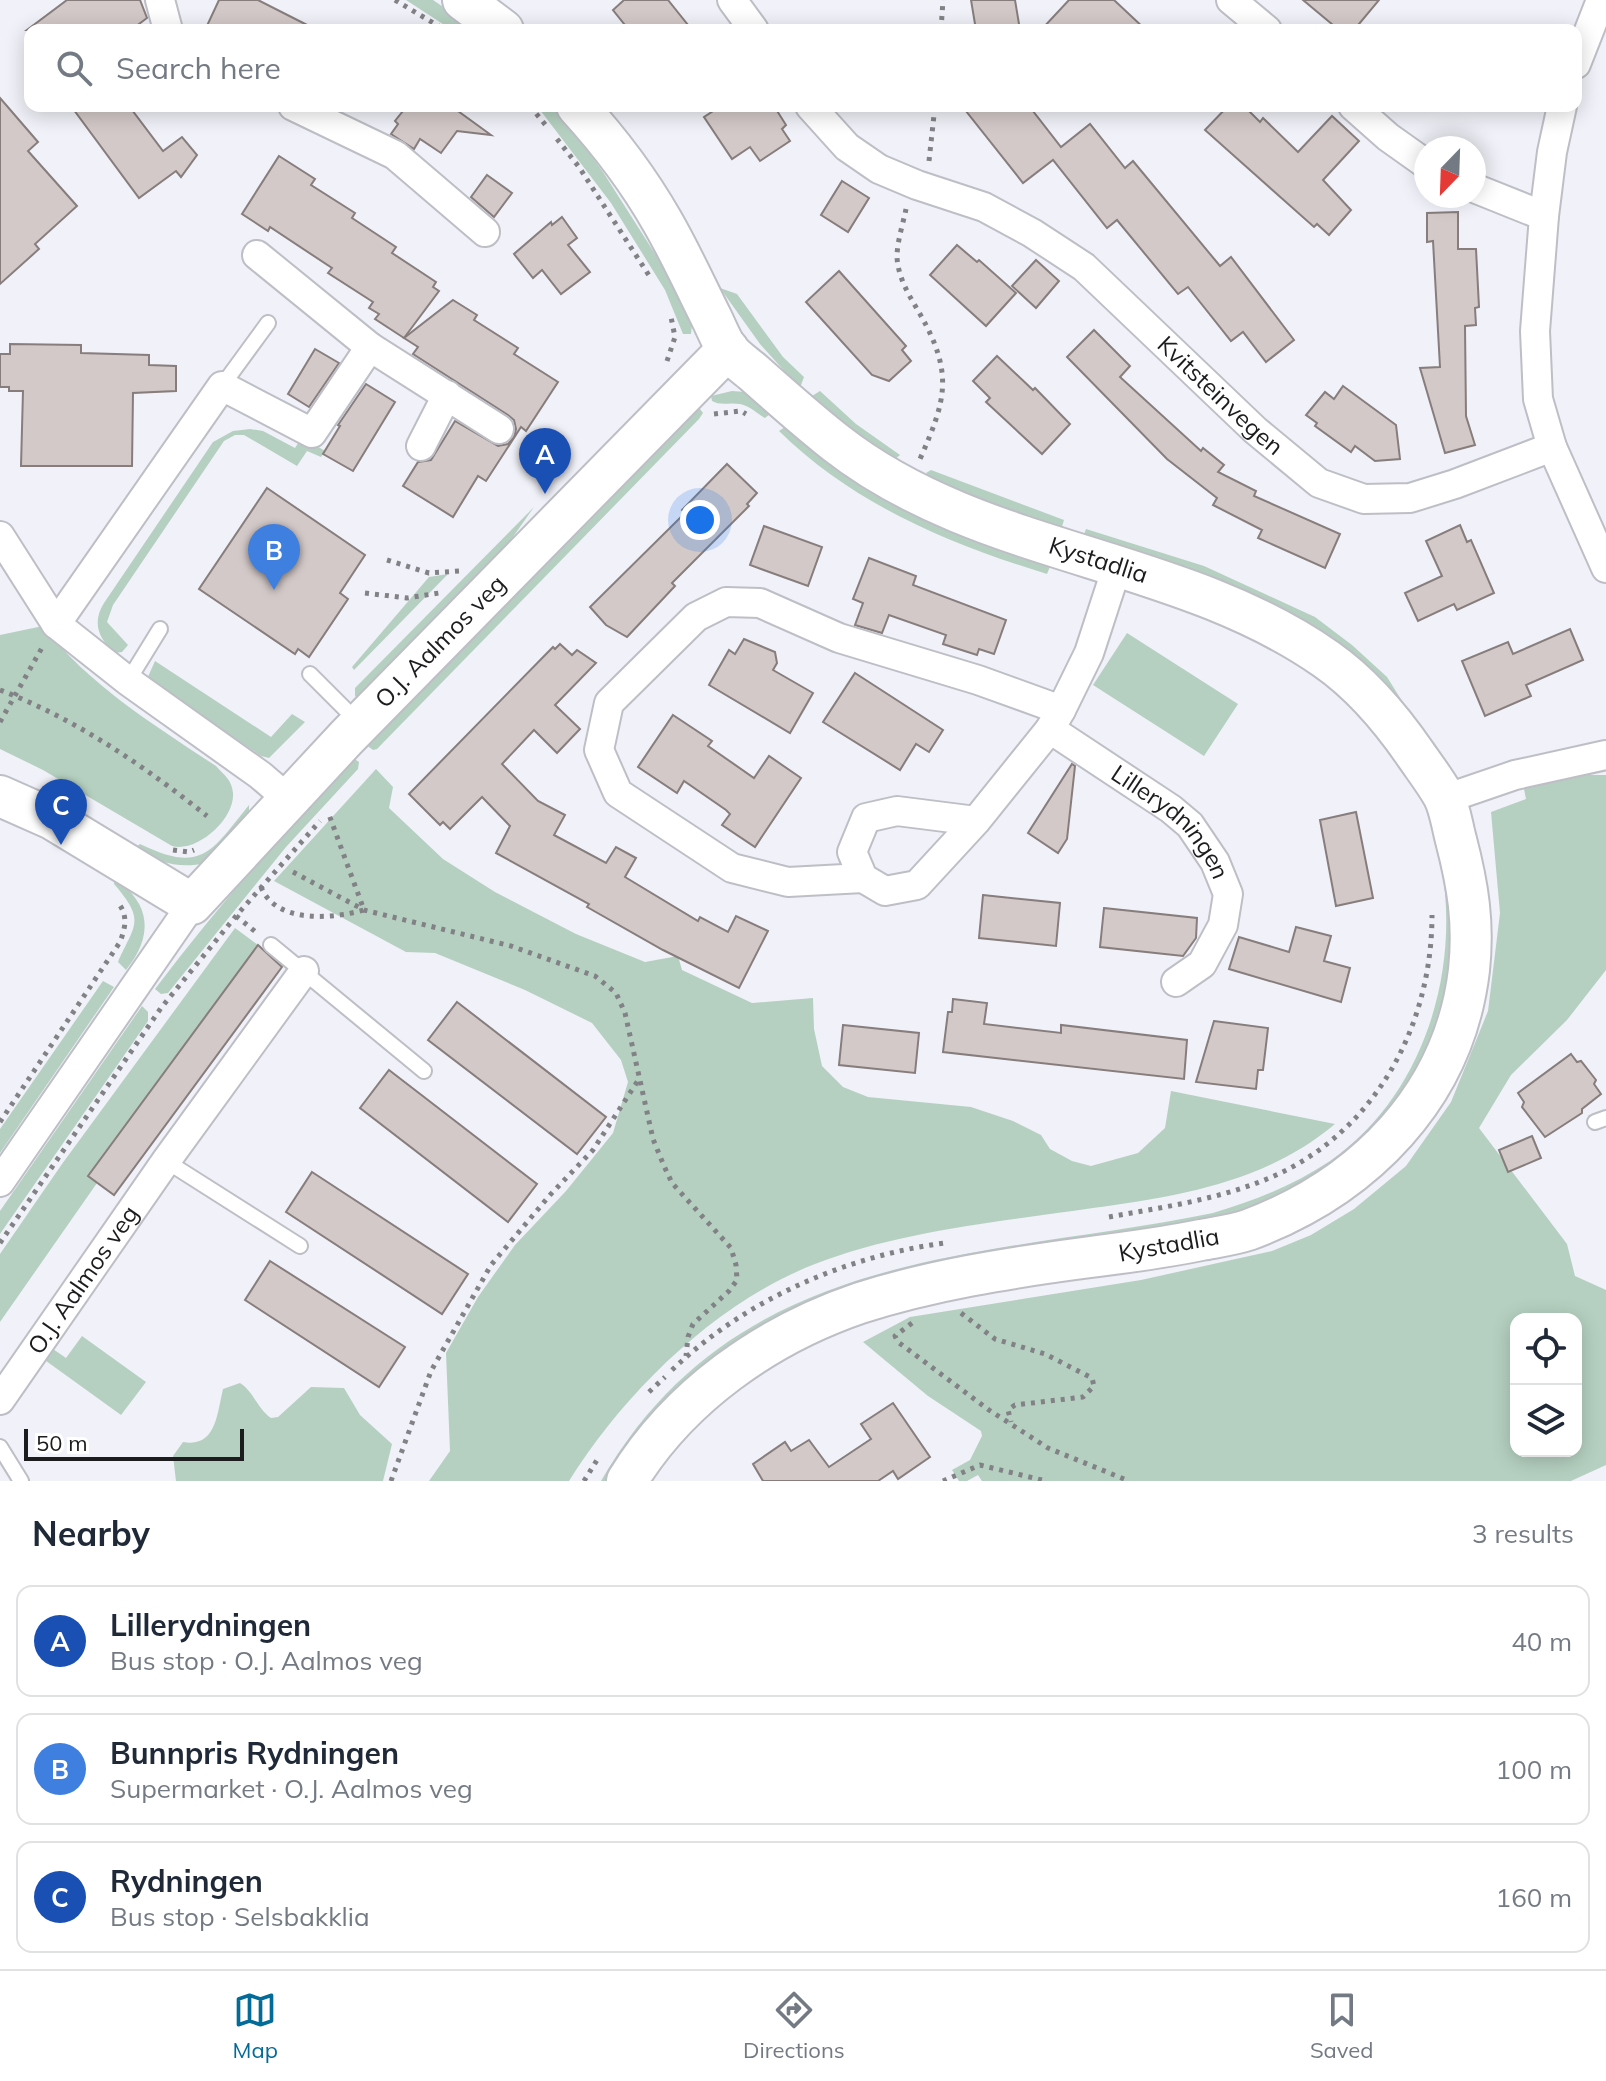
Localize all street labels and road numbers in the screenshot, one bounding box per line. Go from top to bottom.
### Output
street label: Kvitsteinvegen [1152,329,1290,461]
street label: Kystadlia [1045,530,1152,589]
street label: O.J. Aalmos veg [368,568,512,714]
street label: Lillerydningen [1106,758,1236,883]
street label: O.J. Aalmos veg [20,1199,144,1360]
street label: Kystadlia [1116,1220,1222,1268]

